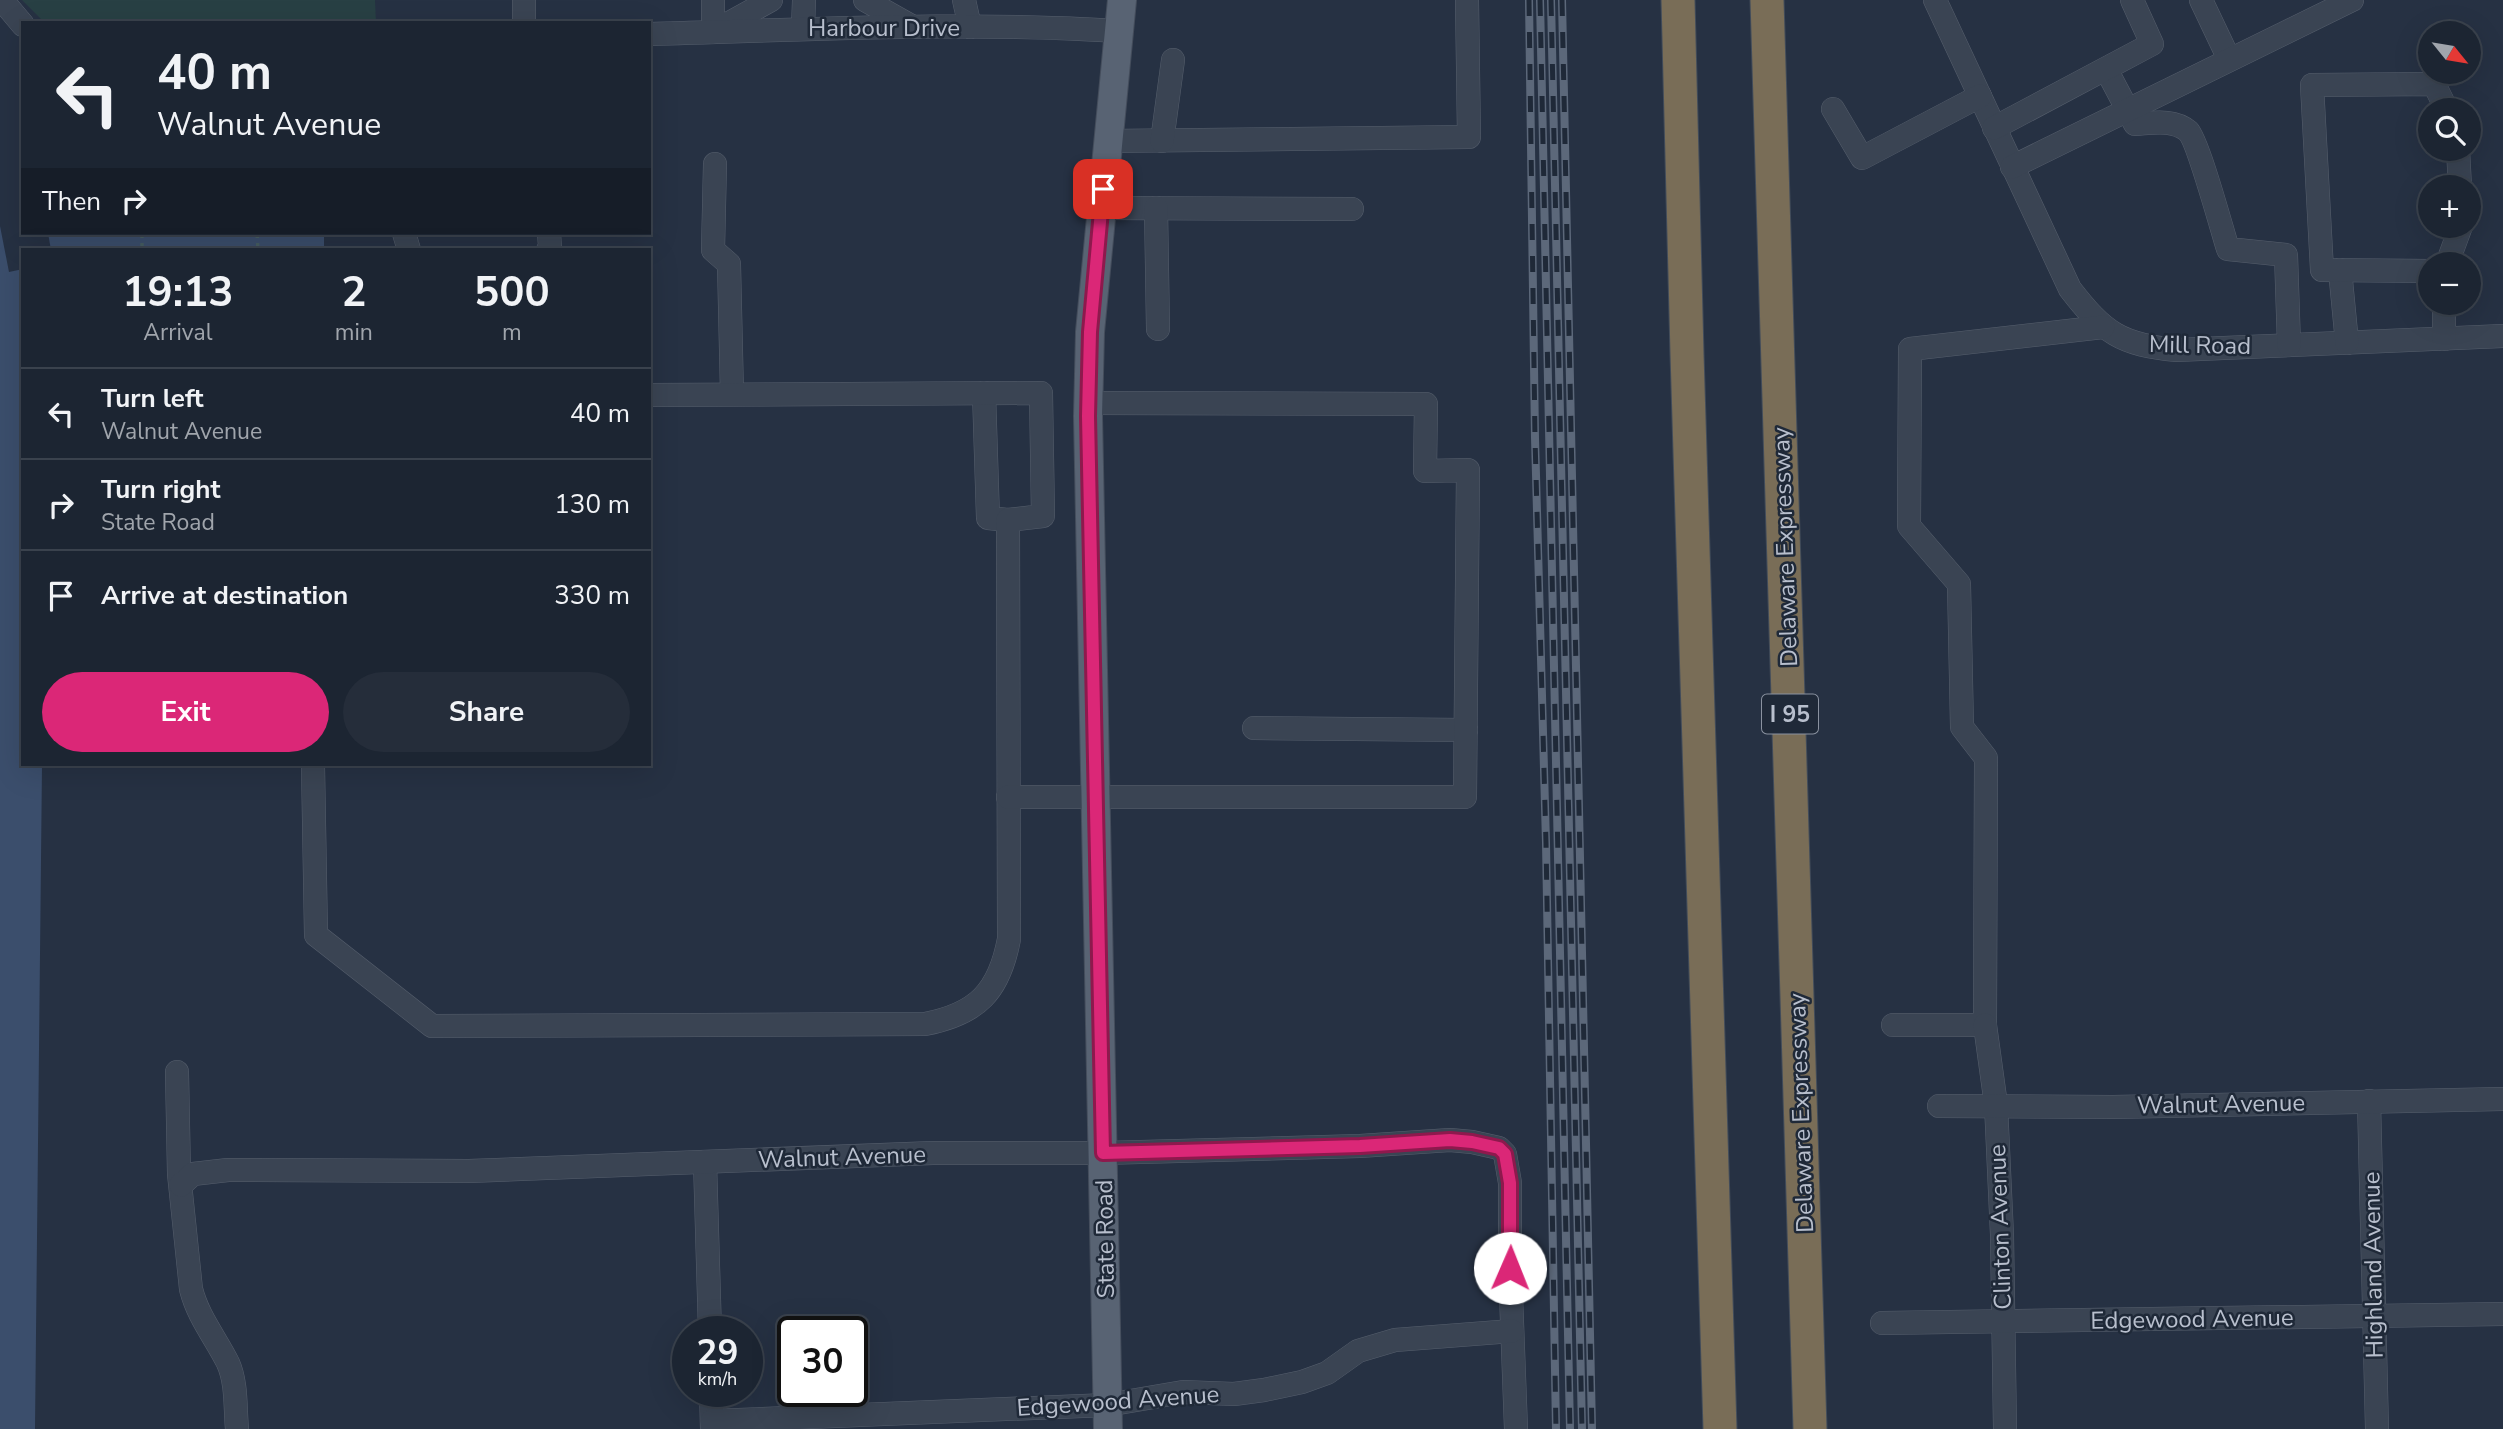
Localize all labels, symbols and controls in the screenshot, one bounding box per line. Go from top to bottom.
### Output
street label: Harbour Drive [808,12,960,44]
north arrow [2418,21,2482,84]
map controls [2418,21,2481,315]
text: 40 m [157,39,272,106]
icon: left [42,49,133,140]
button: search [2418,98,2481,161]
text: Walnut Avenue [157,103,381,146]
pin [1073,159,1133,219]
icon: arrive [1084,170,1122,208]
button: + [2418,175,2481,238]
icon: right [115,182,153,220]
text: Then [42,184,101,219]
button: − [2418,252,2481,315]
text: 19:13 [122,264,233,321]
text: 2 [341,264,366,321]
text: 500 [474,264,550,321]
text: Arrival [143,317,212,348]
text: min [335,317,373,348]
text: m [502,317,522,348]
street label: Mill Road [2149,328,2251,362]
text: Turn left [101,381,204,416]
icon: left [42,395,80,433]
text: 40 m [570,396,630,431]
text: Walnut Avenue [101,416,262,447]
street label: Delaware Expressway [1765,426,1805,667]
text: Turn right [101,472,220,507]
icon: right [42,486,80,524]
text: 130 m [554,487,630,522]
text: State Road [101,507,215,538]
icon: arrive [42,577,80,615]
text: Arrive at destination [101,578,348,613]
text: 330 m [554,578,630,613]
button: Exit [42,672,329,752]
button: Share [343,672,630,752]
road number: I 95 [1762,694,1818,734]
street label: Delaware Expressway [1781,992,1821,1233]
street label: Walnut Avenue [2137,1087,2305,1121]
street label: Walnut Avenue [757,1138,927,1176]
street label: Clinton Avenue [1981,1144,2019,1310]
street label: Highland Avenue [2355,1171,2391,1359]
street label: State Road [1088,1179,1122,1299]
position arrow [1473,1231,1547,1305]
street label: Edgewood Avenue [2090,1301,2294,1337]
speed limit sign: 30 [777,1316,868,1407]
text: 29 [696,1329,739,1376]
text: km/h [698,1367,737,1391]
street label: Edgewood Avenue [1016,1378,1220,1424]

